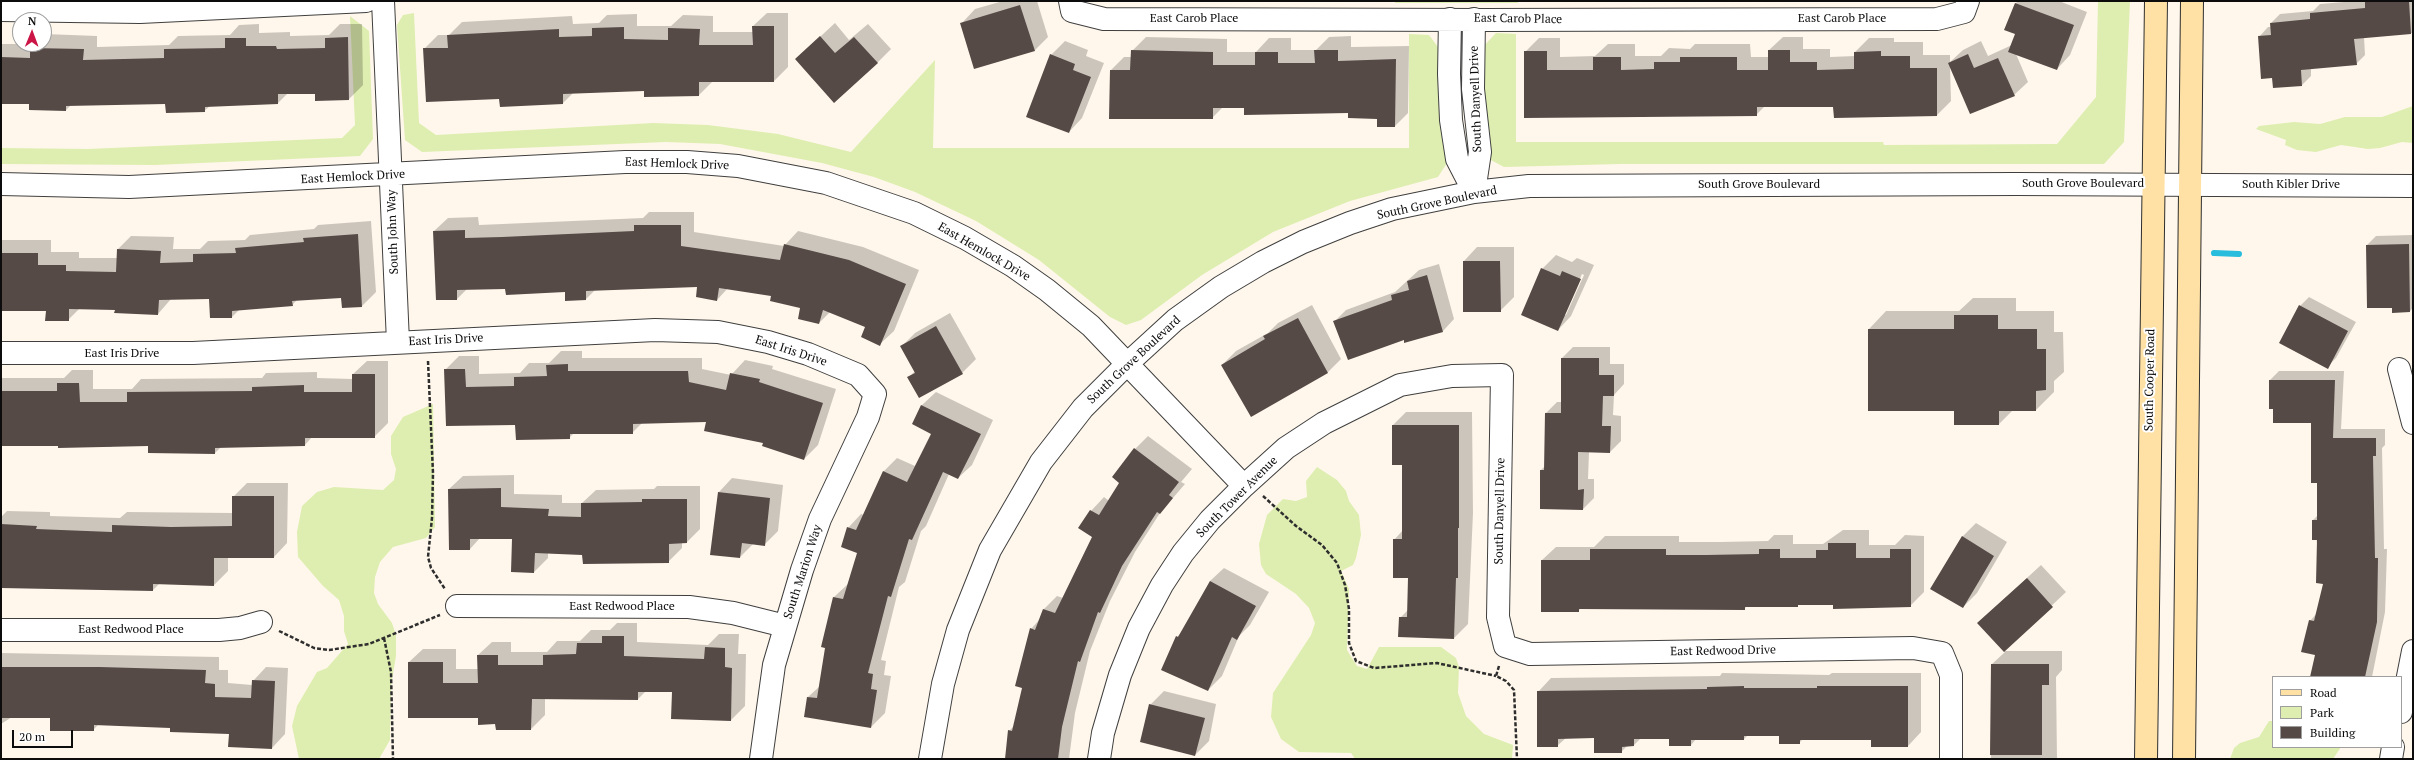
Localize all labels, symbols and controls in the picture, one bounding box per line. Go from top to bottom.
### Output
street label: East Carob Place [1474,11,1562,27]
north arrow [12,12,52,52]
street label: East Carob Place [1150,12,1238,26]
street label: East Carob Place [1798,12,1886,26]
text: N [28,14,36,28]
street label: South Danyell Drive [1467,45,1485,153]
street label: East Hemlock Drive [625,155,729,173]
street label: East Hemlock Drive [301,167,405,187]
street label: South Grove Boulevard [2022,177,2144,191]
street label: South Grove Boulevard [1698,178,1820,192]
street label: South Kibler Drive [2242,178,2340,192]
street label: South Grove Boulevard [1376,183,1498,223]
street label: South John Way [384,189,402,275]
street label: East Hemlock Drive [935,220,1033,284]
street label: South Grove Boulevard [1084,313,1184,407]
street label: South Cooper Road [2142,329,2158,431]
street label: East Iris Drive [408,331,484,349]
street label: East Iris Drive [753,333,829,369]
street label: East Iris Drive [85,347,159,361]
street label: South Tower Avenue [1193,453,1281,541]
street label: South Danyell Drive [1492,458,1508,564]
street label: South Marion Way [781,523,825,621]
street label: East Redwood Place [569,600,675,614]
street label: East Redwood Place [78,623,184,637]
street label: East Redwood Drive [1670,643,1776,659]
legend [2272,676,2402,748]
text: Road [2310,685,2337,700]
text: Park [2310,705,2334,720]
scale bar [14,722,75,748]
text: Building [2310,725,2355,740]
text: 20 m [19,729,45,744]

